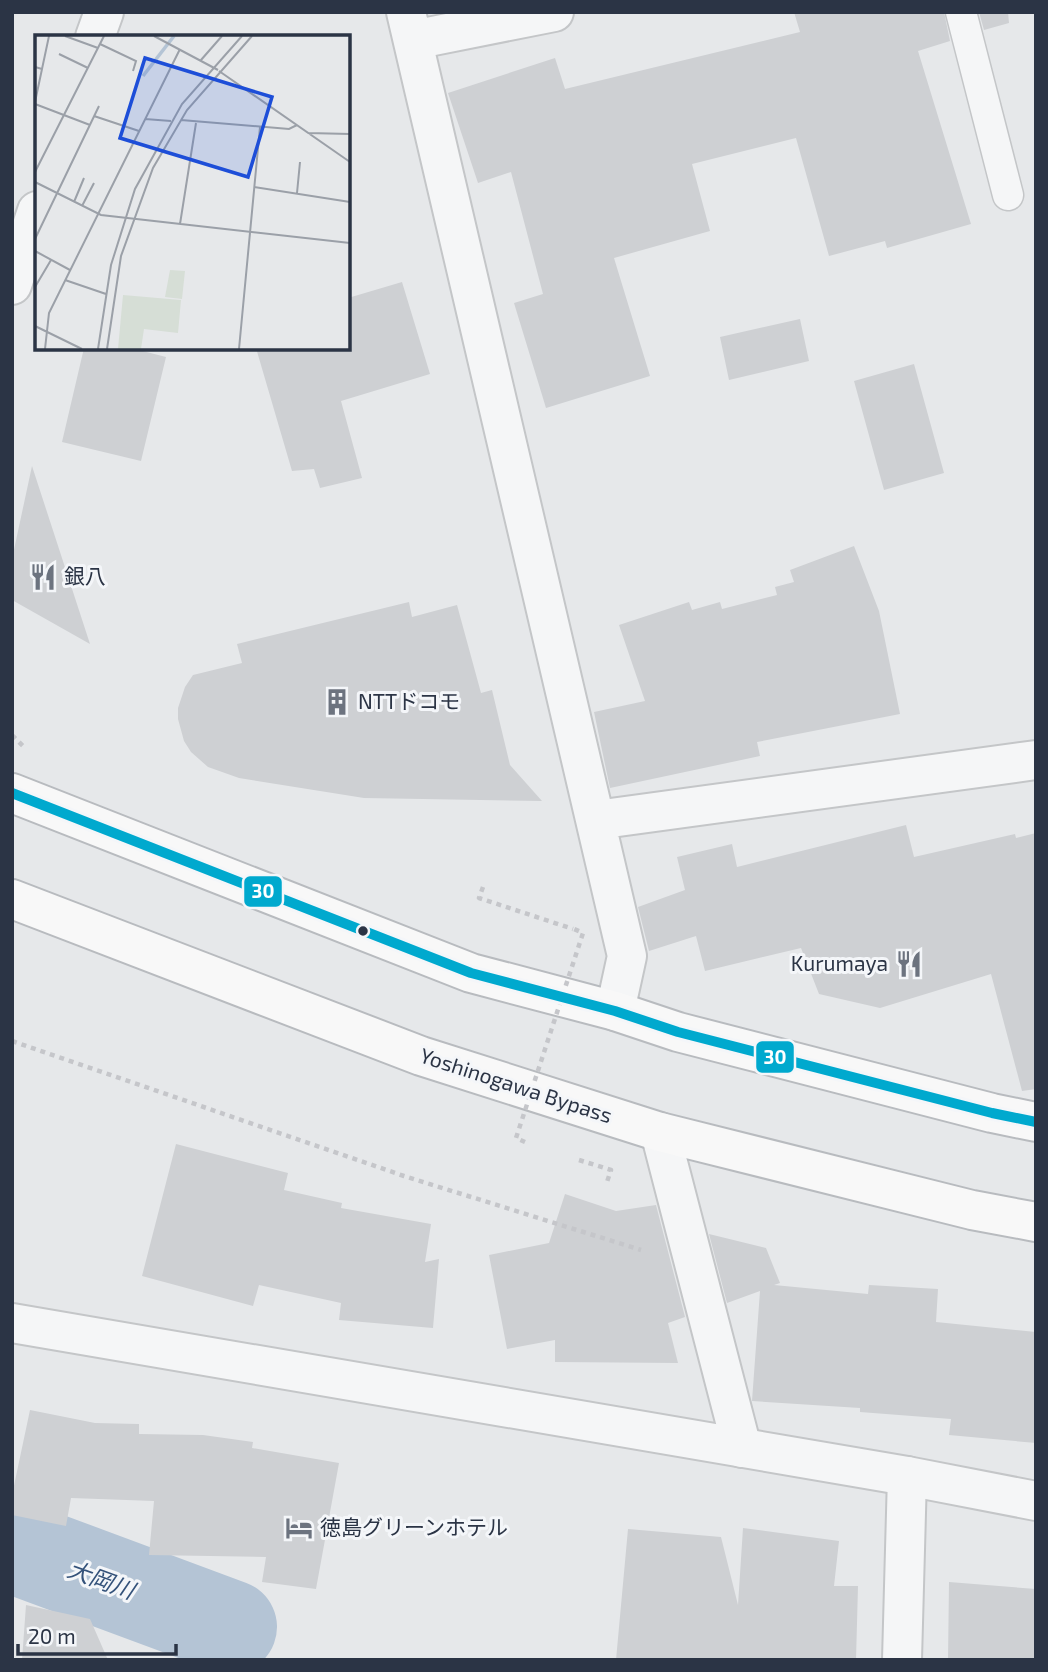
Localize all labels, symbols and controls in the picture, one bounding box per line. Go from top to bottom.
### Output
inset map [35,35,350,350]
restaurant icon: 銀八 [28,562,58,592]
place label: 銀八 [64,563,106,588]
building icon: NTTドコモ [322,687,352,717]
place label: NTTドコモ [358,688,460,713]
line badge: 30 [243,875,283,908]
text: 30 [252,879,274,902]
unlabelled marker [356,924,370,938]
restaurant icon: Kurumaya [894,949,924,979]
place label: Kurumaya [791,950,888,975]
line badge: 30 [755,1040,795,1074]
street label: Yoshinogawa Bypass [417,1042,616,1127]
text: 30 [764,1045,786,1068]
hotel icon: 徳島グリーンホテル [284,1513,314,1543]
place label: 徳島グリーンホテル [320,1514,508,1539]
water label: 大岡川 [64,1554,141,1605]
scale bar [18,1612,175,1656]
text: 20 m [28,1623,76,1648]

